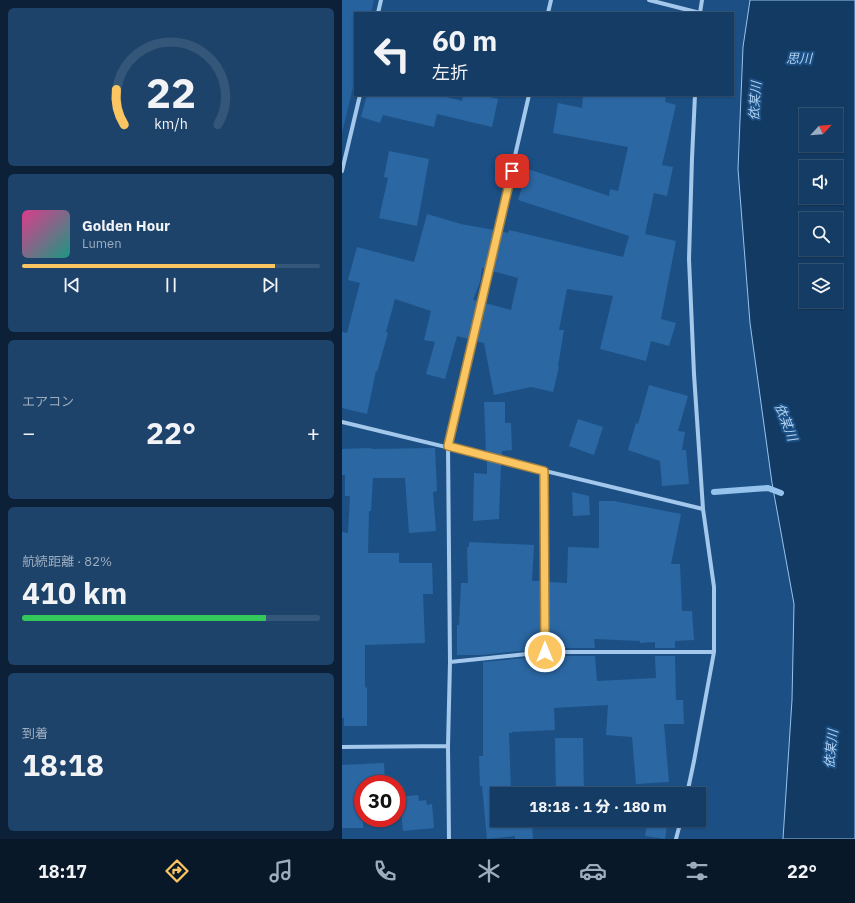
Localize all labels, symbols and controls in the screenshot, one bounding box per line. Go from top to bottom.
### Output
text: 60 m [432,22,497,59]
icon: left [366,28,418,80]
water label: 思川 [786,50,814,67]
text: 左折 [432,61,468,84]
text: 22 [146,65,196,119]
water label: 依某川 [745,79,765,121]
north arrow [799,108,843,152]
map controls [799,108,843,308]
text: km/h [154,114,188,133]
pin [495,154,529,188]
icon: arrive [501,160,523,182]
button: sound [799,160,843,204]
button: search [799,212,843,256]
text: Golden Hour [82,216,170,235]
text: Lumen [82,235,122,252]
button: layers [799,264,843,308]
icon: previous [61,274,83,296]
icon: pause [160,274,182,296]
icon: next [259,274,281,296]
text: エアコン [22,393,74,410]
water label: 依某川 [771,401,802,445]
text: 22° [146,413,196,452]
text: − [22,418,35,447]
text: + [307,418,320,447]
text: 航続距離 · 82% [22,553,112,570]
text: 410 km [22,573,127,612]
position arrow [524,631,566,673]
text: 到着 [22,725,48,742]
water label: 依某川 [821,727,842,769]
text: 18:18 [22,745,104,784]
speed limit sign: 30 [354,775,406,827]
text: 18:18 · 1 分 · 180 m [529,797,667,816]
icon: directions [163,857,191,885]
icon: music [267,857,295,885]
icon: phone [371,857,399,885]
icon: climate [475,857,503,885]
icon: car [579,857,607,885]
icon: filters [683,857,711,885]
text: 18:17 [38,860,87,883]
text: 22° [787,860,817,883]

